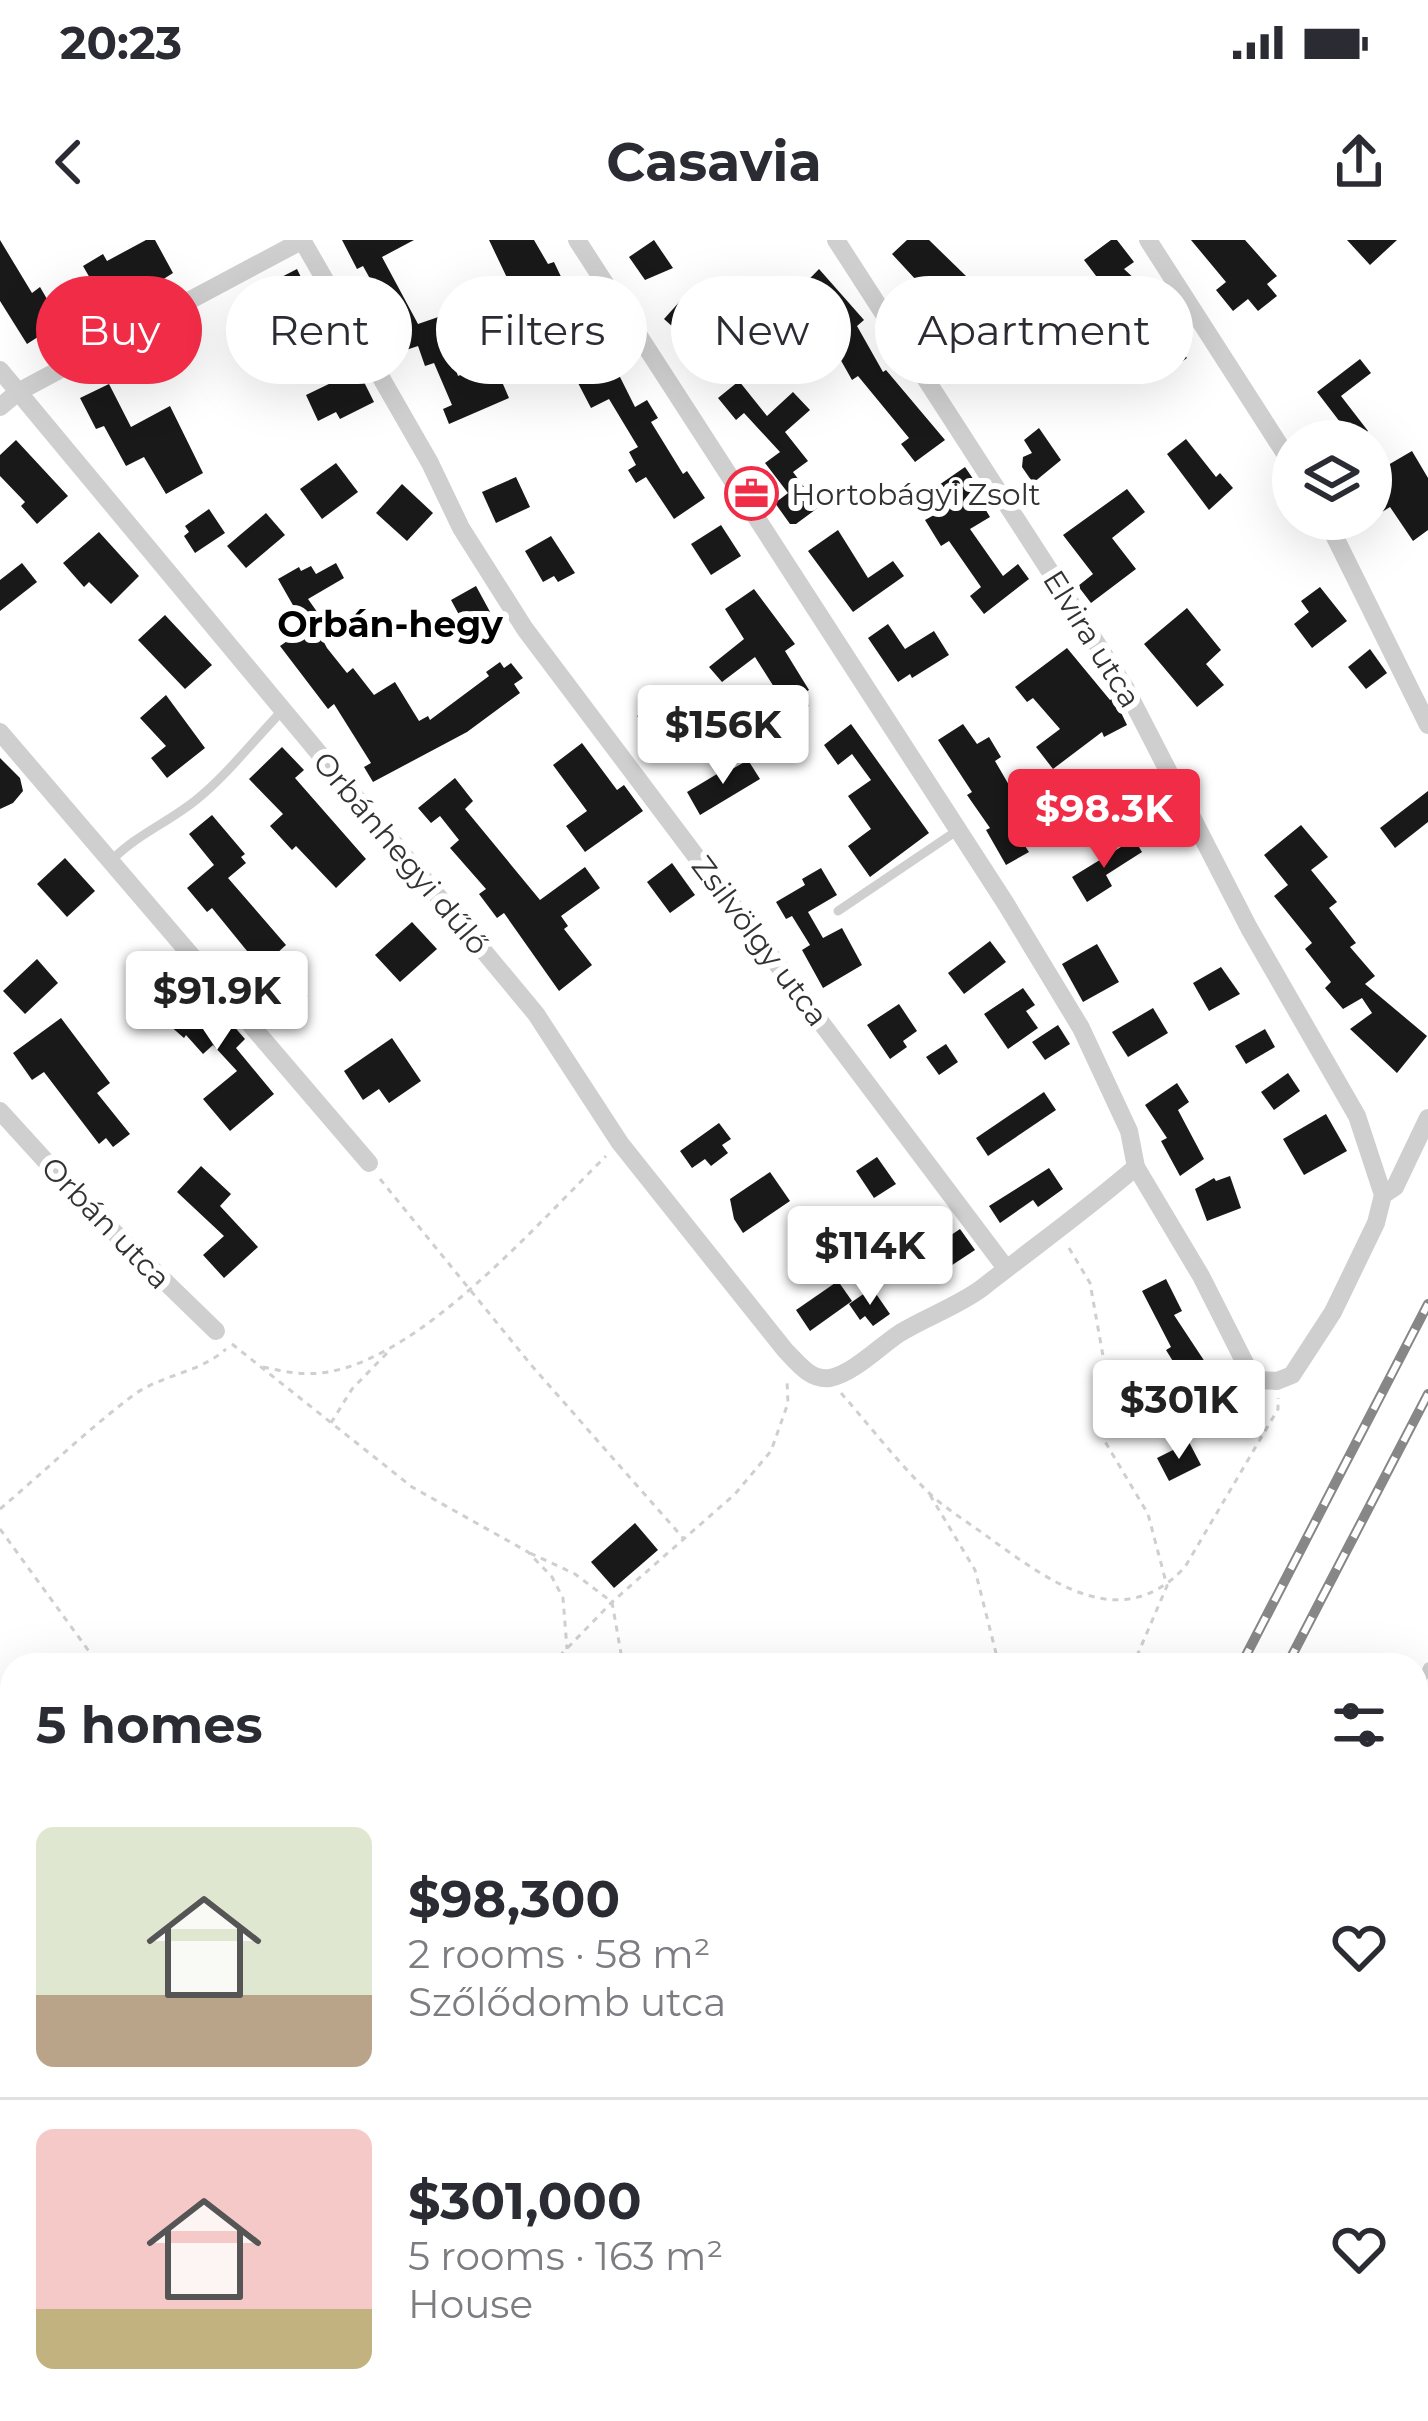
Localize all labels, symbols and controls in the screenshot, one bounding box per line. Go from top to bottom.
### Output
text: 20:23 [60,15,182,70]
icon: back [36,129,102,195]
text: Casavia [606,129,822,195]
icon: share [1326,129,1392,195]
chip: Buy [36,276,202,384]
chip: Rent [226,276,412,384]
chip: Filters [436,276,647,384]
chip: New [671,276,851,384]
chip: Apartment [875,276,1193,384]
map controls [1272,420,1392,540]
button: layers [1272,420,1392,540]
office icon: Hortobágyi Zsolt [724,466,780,522]
place label: Hortobágyi Zsolt [791,476,1041,513]
street label: Elvira utca [1035,563,1149,715]
district label: Orbán-hegy [277,602,503,646]
pin: $156K [639,685,807,787]
text: $156K [665,700,781,748]
street label: Orbánhegyi dűlő [305,744,497,962]
pin: $98.3K [1006,769,1202,871]
text: $98.3K [1035,784,1173,832]
street label: Zsilvölgy utca [684,848,836,1034]
pin: $91.9K [119,951,315,1053]
text: $91.9K [153,966,281,1014]
street label: Orbán utca [34,1149,178,1297]
pin: $114K [786,1206,954,1308]
text: $114K [815,1221,925,1269]
pin: $301K [1095,1360,1263,1462]
text: $301K [1120,1375,1238,1423]
icon: filters [1326,1692,1392,1758]
text: 5 homes [36,1694,263,1756]
text: $98,300 [408,1868,620,1930]
icon: home [132,1875,276,2019]
icon: heart [1326,1914,1392,1980]
text: 2 rooms · 58 m² [408,1930,710,1978]
text: Szőlődomb utca [408,1978,726,2026]
text: $301,000 [408,2170,642,2232]
icon: home [132,2177,276,2321]
icon: heart [1326,2216,1392,2282]
text: 5 rooms · 163 m² [408,2232,723,2280]
text: House [408,2280,533,2328]

